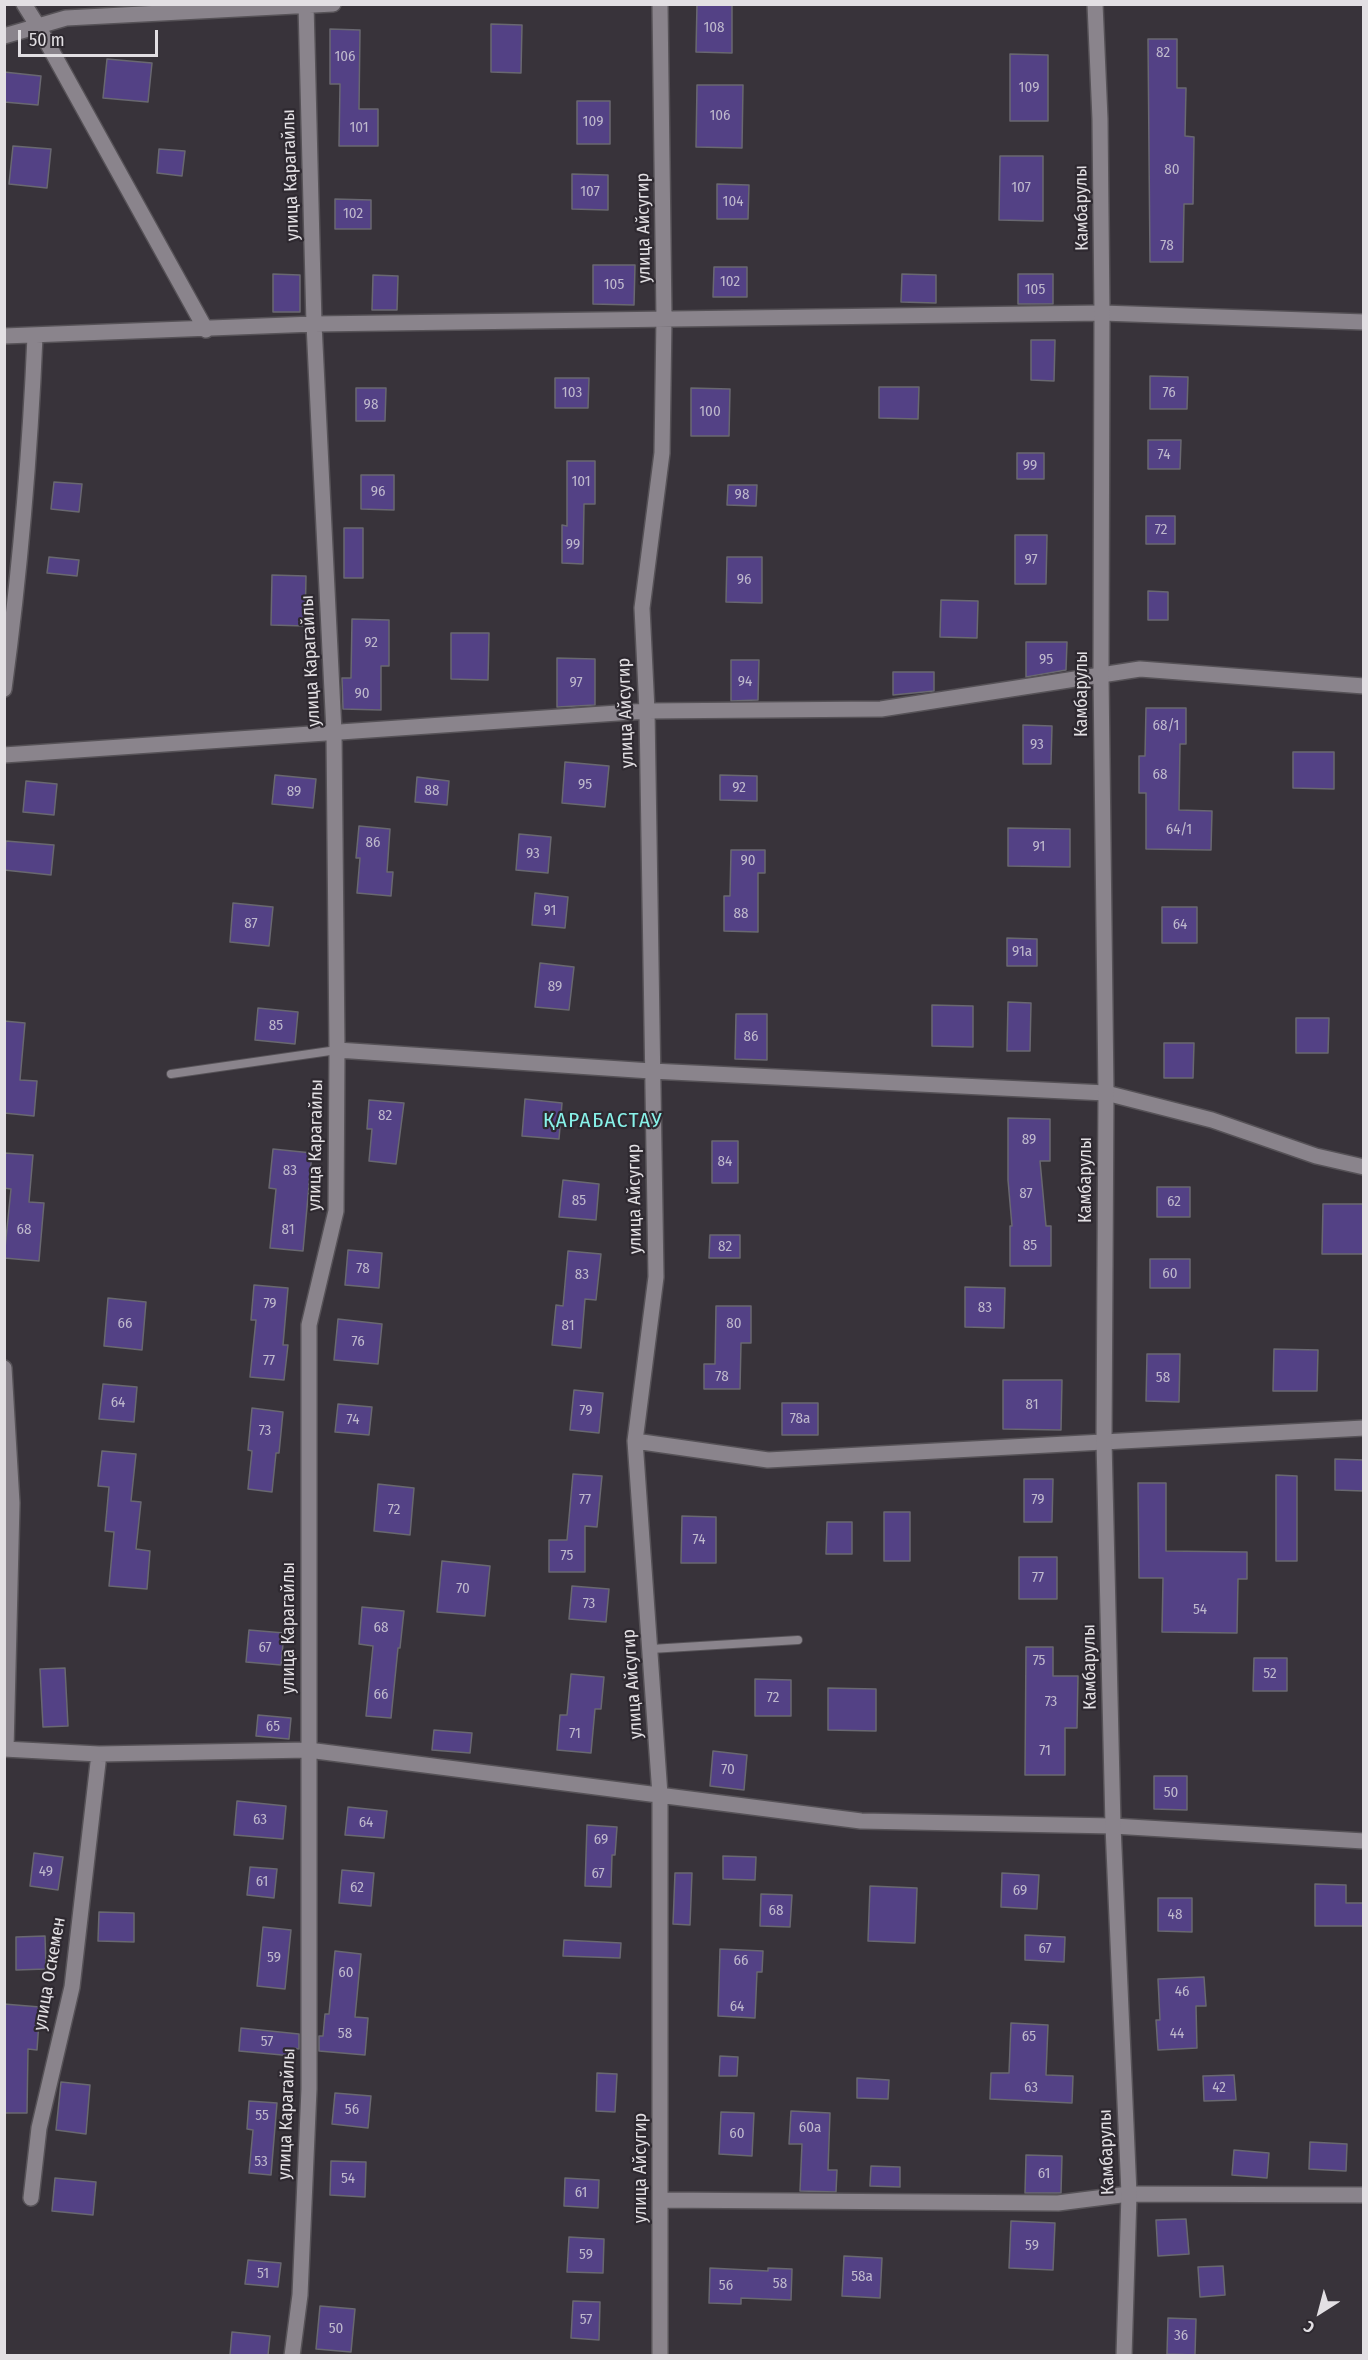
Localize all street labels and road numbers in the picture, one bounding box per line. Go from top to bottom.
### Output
street label: улица Карагайлы [278,109,304,241]
street label: Камбарулы [1070,165,1094,251]
street label: улица Айсугир [632,173,656,283]
street label: улица Карагайлы [297,595,325,727]
street label: Камбарулы [1071,651,1093,737]
street label: улица Айсугир [613,657,639,769]
street label: улица Карагайлы [304,1079,328,1211]
street label: Камбарулы [1075,1137,1097,1223]
street label: улица Айсугир [623,1144,647,1254]
street label: улица Карагайлы [278,1562,300,1694]
street label: Камбарулы [1078,1624,1102,1710]
street label: улица Айсугир [618,1628,648,1740]
street label: улица Оскемен [29,1916,71,2032]
street label: улица Карагайлы [274,2048,300,2180]
street label: Камбарулы [1095,2109,1119,2195]
street label: улица Айсугир [630,2113,652,2223]

